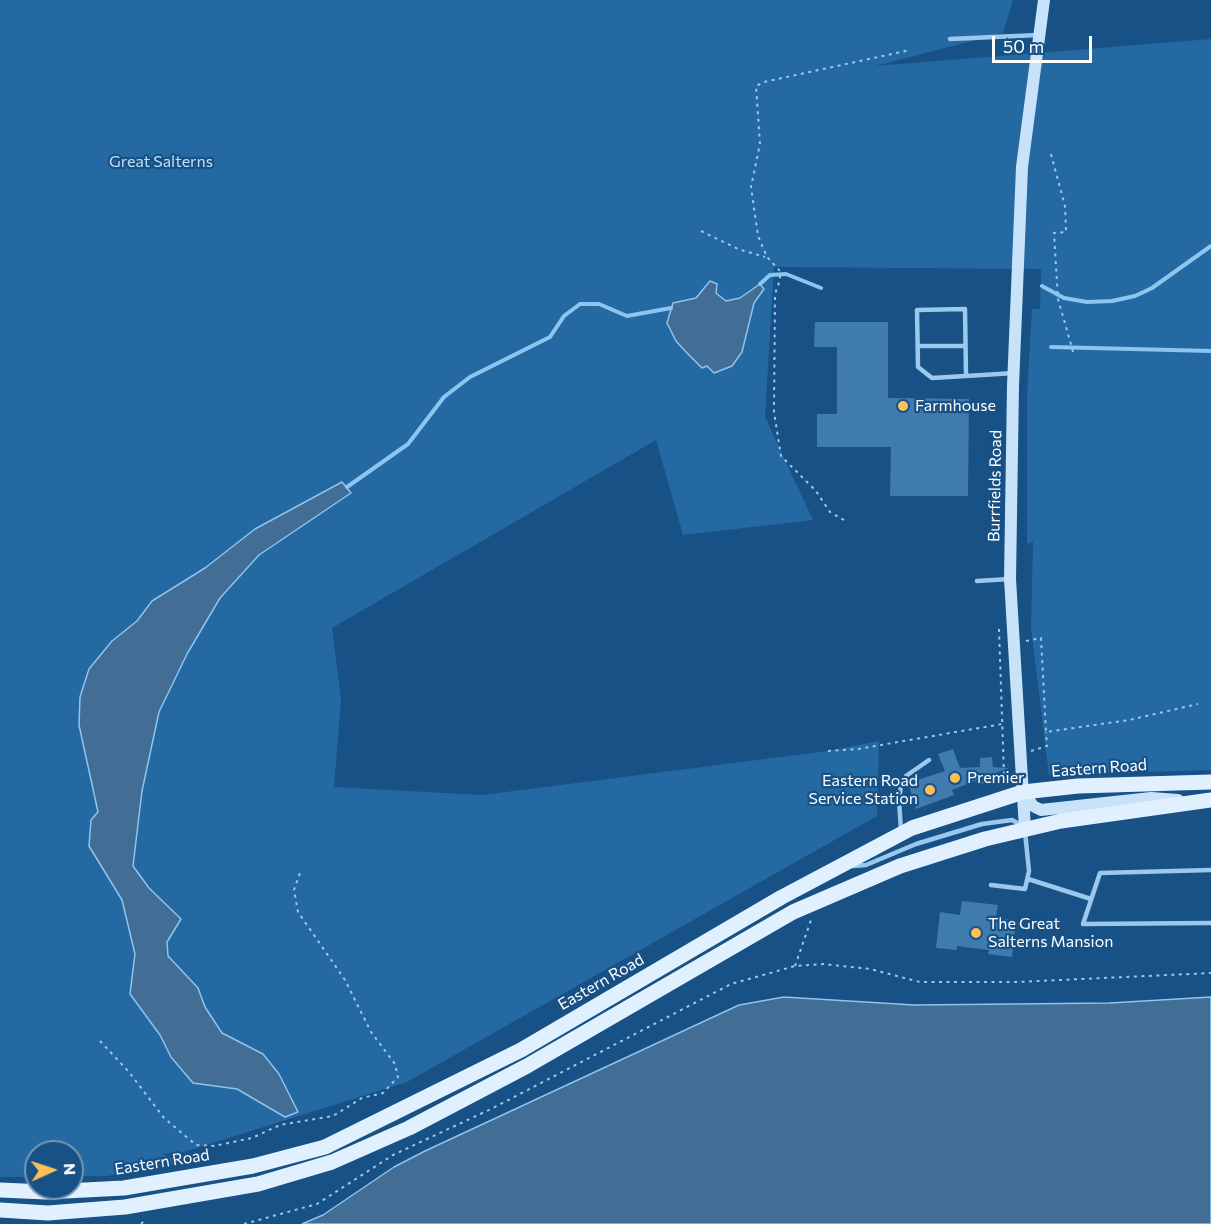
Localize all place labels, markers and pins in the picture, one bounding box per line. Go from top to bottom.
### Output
place label: Farmhouse [915,396,996,416]
marker: Farmhouse [896,399,910,413]
place label: Premier [967,768,1024,788]
place label: Eastern Road Service Station [808,771,918,809]
marker: Premier [948,771,962,785]
marker: Eastern Road Service Station [923,783,937,797]
place label: The Great Salterns Mansion [988,914,1113,952]
marker: The Great Salterns Mansion [969,926,983,940]

